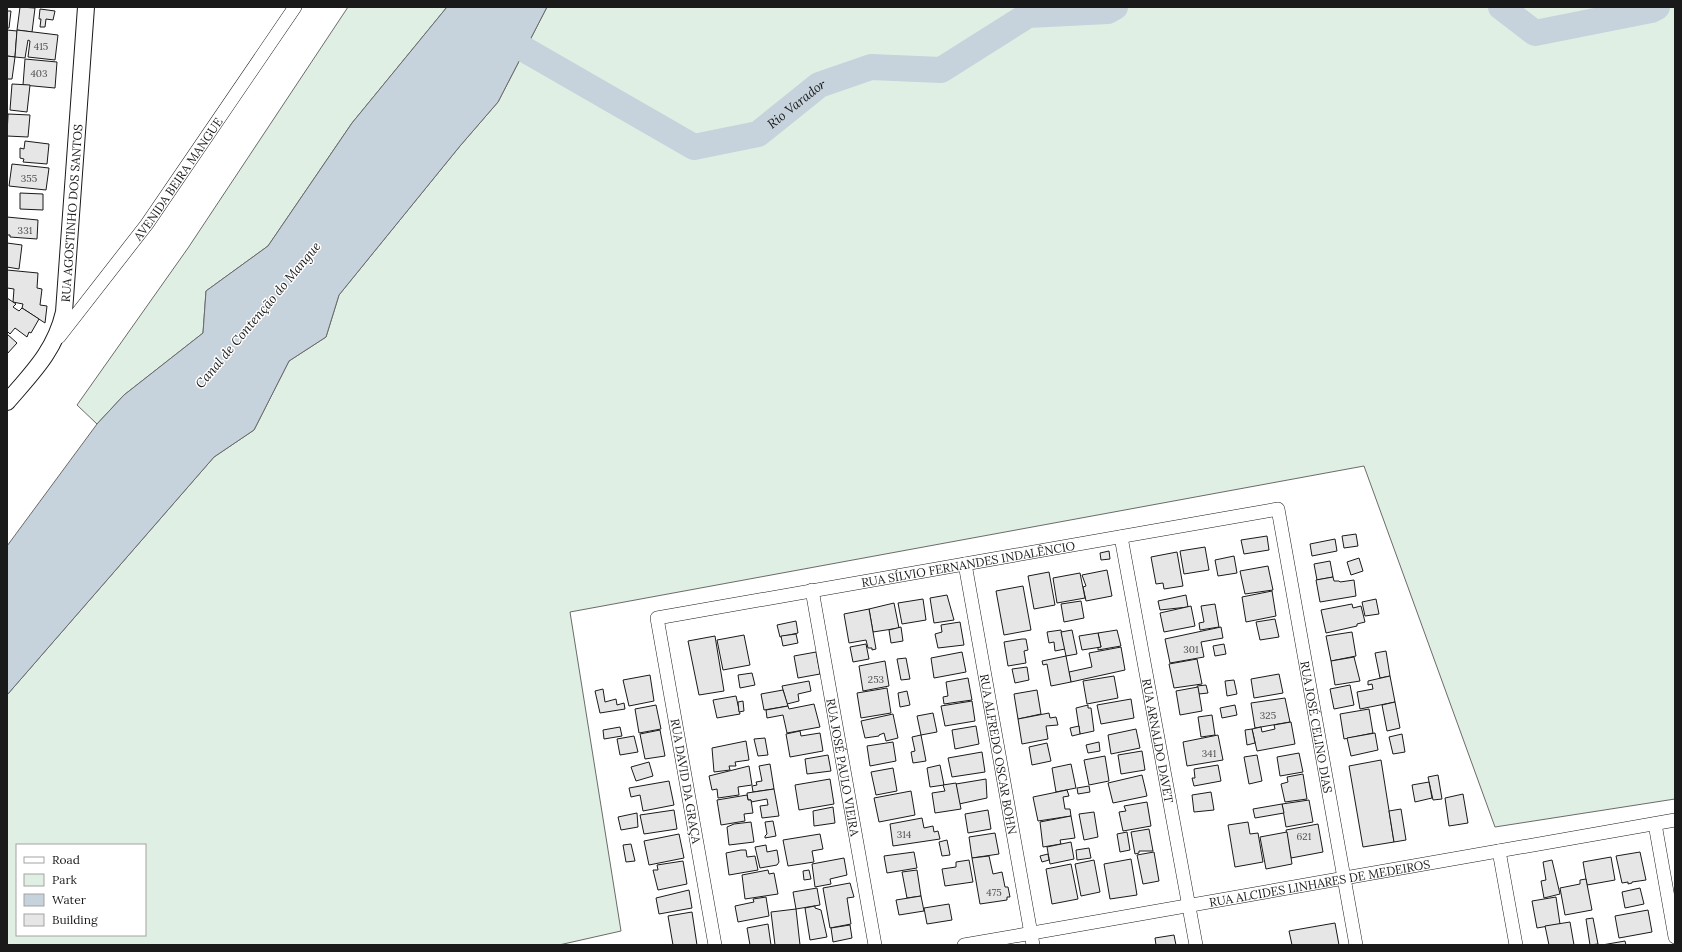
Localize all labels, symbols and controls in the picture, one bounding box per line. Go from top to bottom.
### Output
house number: 415 [34,40,48,53]
house number: 403 [30,67,48,80]
water label: Rio Varador [764,75,827,132]
street label: AVENIDA BEIRA MANGUE [129,114,225,244]
street label: RUA AGOSTINHO DOS SANTOS [57,123,85,303]
house number: 355 [21,172,37,185]
house number: 331 [18,224,33,237]
water label: Canal de Contenção do Mangue [192,238,324,392]
street label: RUA SÍLVIO FERNANDES INDALÊNCIO [860,537,1076,590]
house number: 301 [1183,643,1199,656]
street label: RUA JOSÉ CELINO DIAS [1298,660,1336,794]
house number: 253 [868,673,885,686]
street label: RUA ALFREDO OSCAR BOHN [977,673,1021,835]
street label: RUA ARNALDO DAVET [1140,677,1177,804]
street label: RUA JOSÉ PAULO VIEIRA [824,697,863,838]
house number: 325 [1260,709,1276,722]
street label: RUA DAVID DA GRAÇA [668,717,704,845]
house number: 341 [1202,747,1217,760]
house number: 314 [897,828,912,841]
house number: 621 [1297,830,1312,843]
legend [16,844,146,936]
text: Road [52,852,80,867]
street label: RUA ALCIDES LINHARES DE MEDEIROS [1208,856,1431,909]
text: Park [52,872,78,887]
house number: 475 [986,886,1002,899]
text: Water [52,892,87,907]
text: Building [52,912,98,927]

